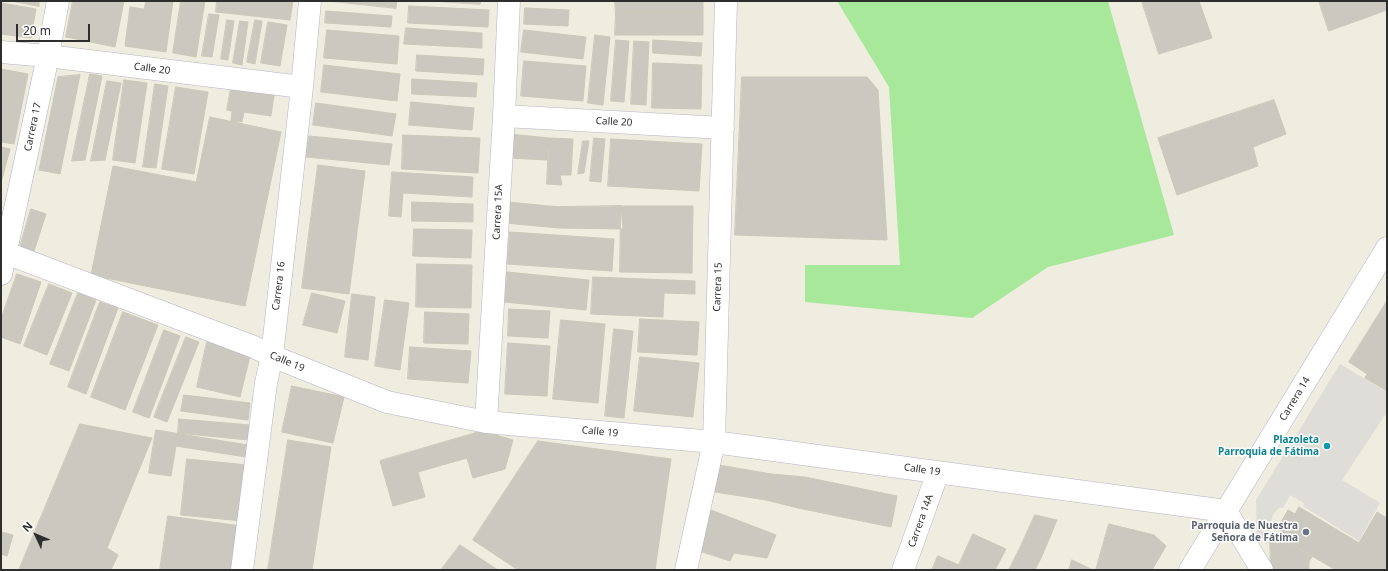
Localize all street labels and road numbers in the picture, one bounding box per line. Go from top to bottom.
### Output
street label: Calle 20 [133,61,171,77]
street label: Carrera 17 [22,102,44,152]
street label: Calle 20 [595,115,633,129]
street label: Carrera 15A [491,184,505,240]
street label: Carrera 16 [270,261,288,311]
street label: Carrera 15 [711,262,725,312]
street label: Calle 19 [268,349,306,375]
street label: Carrera 14 [1277,375,1313,423]
street label: Calle 19 [581,424,619,440]
street label: Calle 19 [903,461,941,479]
street label: Carrera 14A [906,493,936,549]

